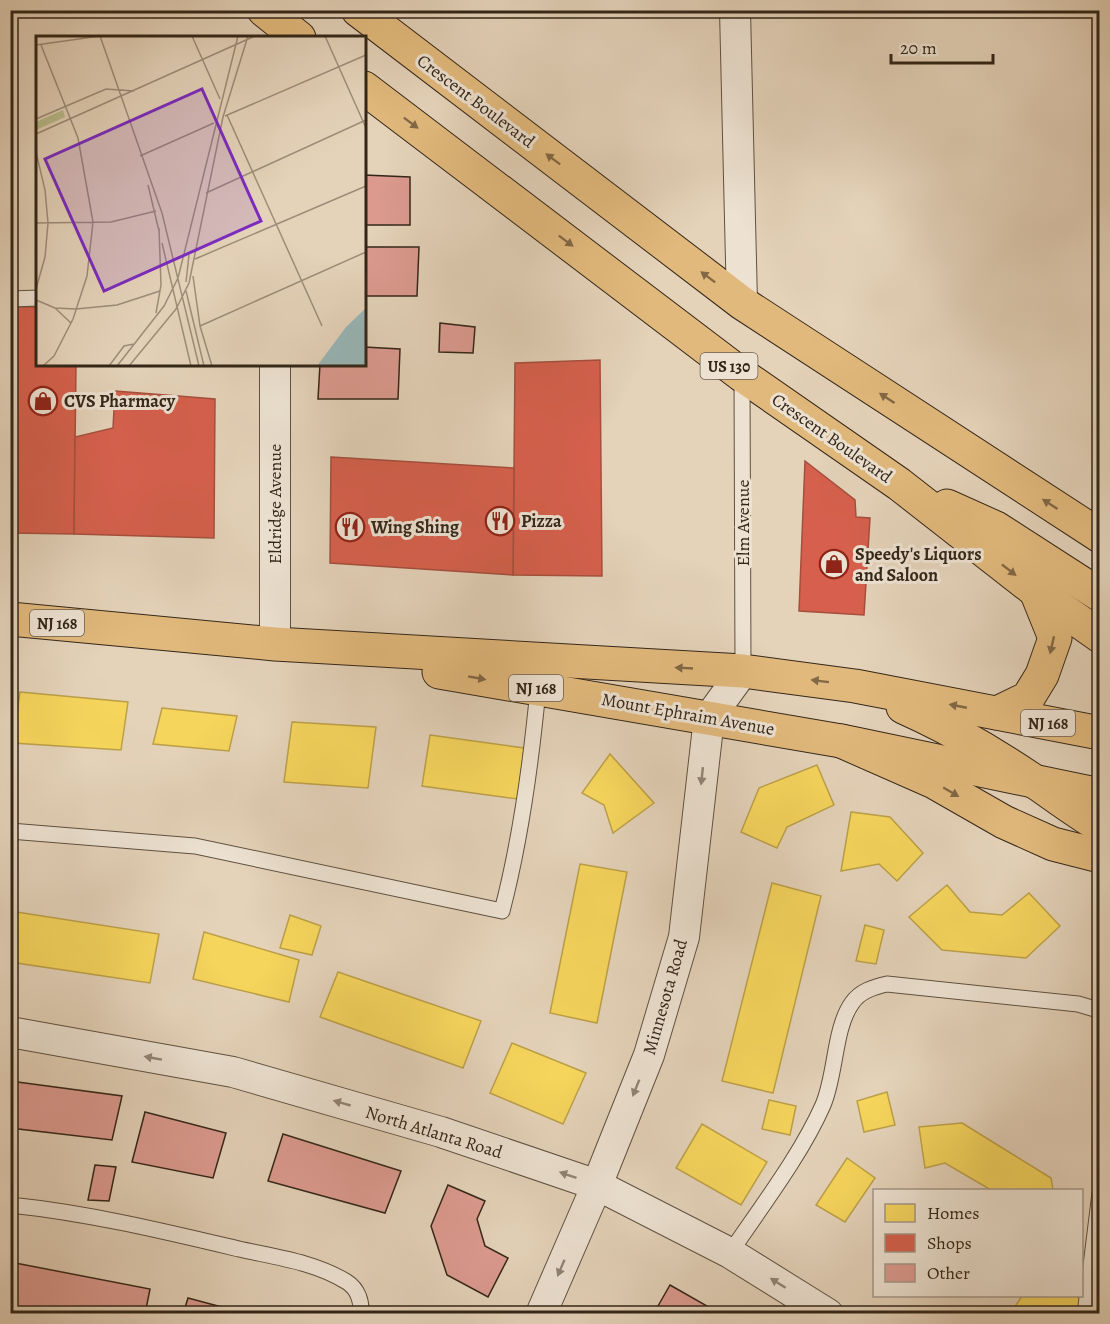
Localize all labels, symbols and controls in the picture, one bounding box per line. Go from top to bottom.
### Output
scale bar [891,27,993,65]
inset map [36,36,366,366]
text: 20 m [900,36,937,60]
street label: Crescent Boulevard [412,49,540,153]
one-way arrow [403,117,419,129]
one-way arrow [545,153,561,165]
one-way arrow [558,235,574,248]
one-way arrow [700,271,716,284]
road number: US 130 [700,353,758,379]
shop icon: CVS Pharmacy [27,385,59,417]
street label: Crescent Boulevard [767,387,897,489]
place label: CVS Pharmacy [64,389,176,413]
one-way arrow [879,392,895,403]
street label: Eldridge Avenue [263,444,287,564]
street label: Elm Avenue [731,479,755,567]
one-way arrow [1043,498,1059,510]
restaurant icon: Pizza [484,505,516,537]
place label: Pizza [521,509,562,533]
restaurant icon: Wing Shing [334,511,366,543]
place label: Wing Shing [370,515,460,539]
place label: Speedy's Liquors and Saloon [855,542,982,587]
shop icon: Speedy's Liquors and Saloon [818,548,850,580]
one-way arrow [1002,564,1017,576]
road number: NJ 168 [30,610,84,636]
one-way arrow [1047,636,1056,655]
one-way arrow [675,663,694,672]
one-way arrow [468,674,487,683]
road number: NJ 168 [509,675,563,701]
one-way arrow [810,677,829,686]
street label: Mount Ephraim Avenue [600,687,776,741]
one-way arrow [948,701,967,710]
road number: NJ 168 [1021,710,1075,736]
one-way arrow [698,766,707,785]
one-way arrow [943,787,960,797]
street label: Minnesota Road [637,936,693,1058]
one-way arrow [143,1053,162,1062]
one-way arrow [631,1079,640,1097]
one-way arrow [333,1098,351,1107]
street label: North Atlanta Road [363,1100,506,1164]
one-way arrow [559,1170,577,1179]
legend [873,1189,1083,1297]
text: Homes [927,1201,979,1225]
text: Shops [927,1231,972,1255]
one-way arrow [556,1259,565,1277]
text: Other [927,1261,970,1285]
one-way arrow [770,1277,787,1288]

